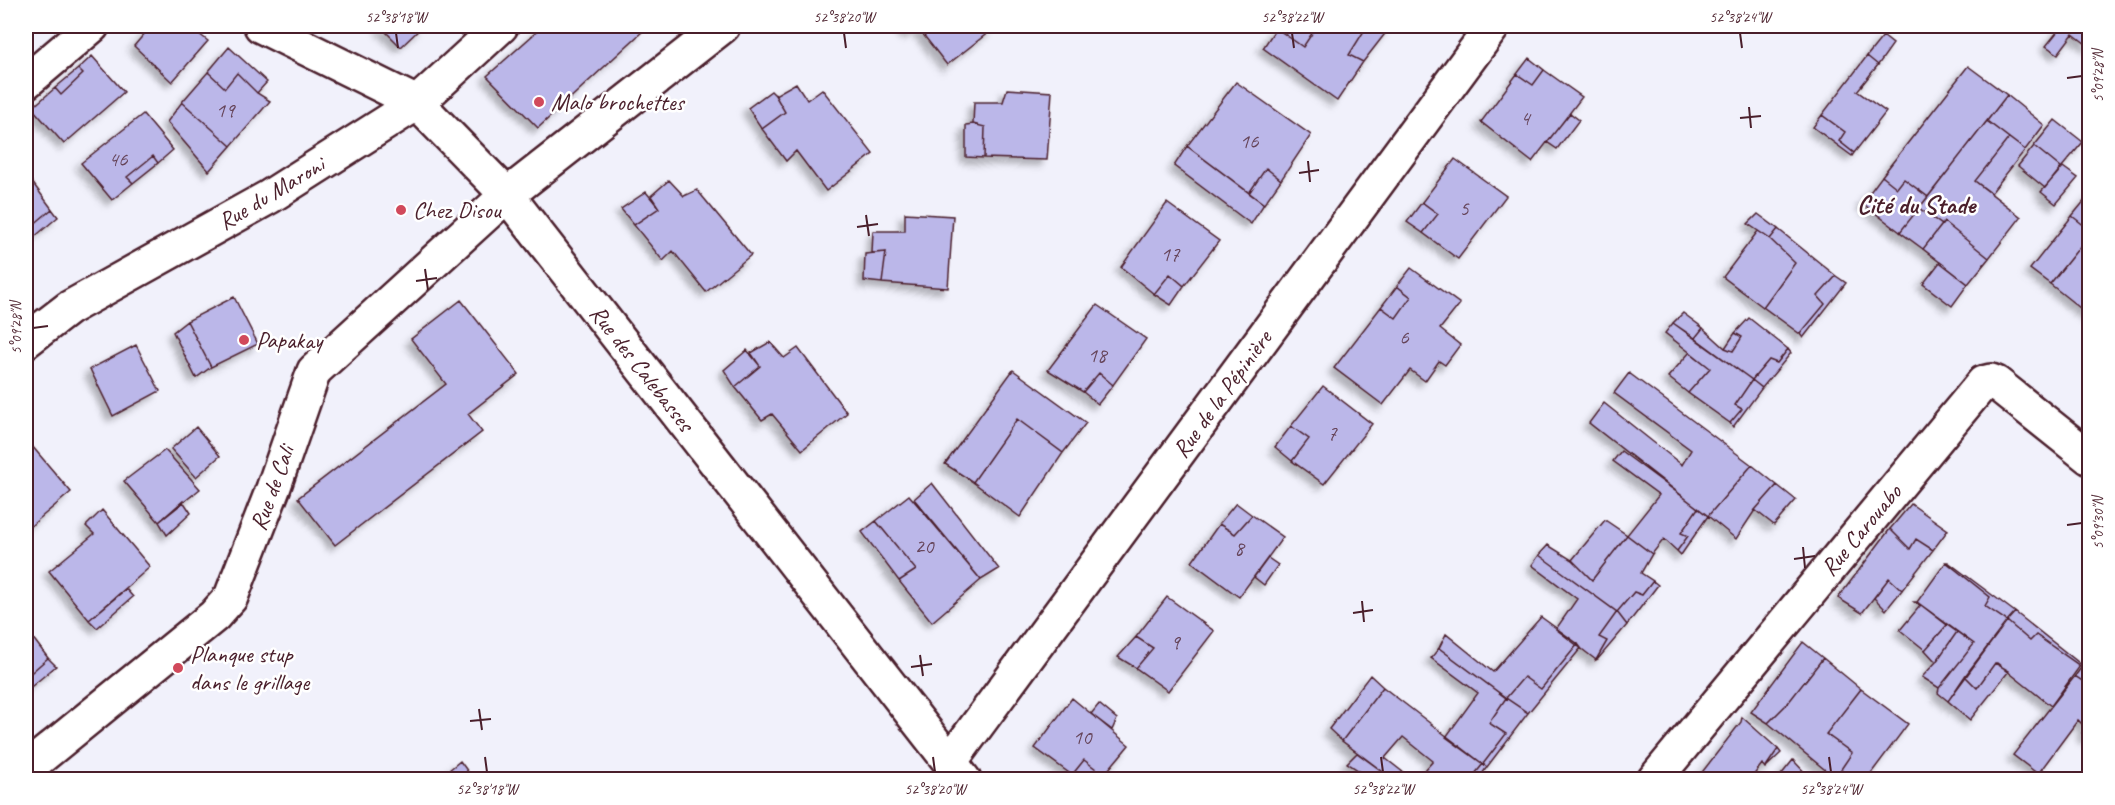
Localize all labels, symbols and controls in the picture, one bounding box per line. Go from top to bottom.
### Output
text: 52°38'18"W [366,8,430,27]
text: 52°38'20"W [814,8,878,27]
text: 52°38'22"W [1262,8,1326,27]
text: 52°38'24"W [1710,8,1774,27]
text: 5°09'28"N [2089,47,2108,102]
place label: Malo brochettes [551,87,686,117]
marker: Malo brochettes [532,95,546,109]
house number: 19 [216,97,236,123]
house number: 4 [1520,105,1532,131]
house number: 16 [1240,128,1259,154]
house number: 46 [109,146,128,172]
street label: Rue du Maroni [212,148,333,236]
district label: Cité du Stade [1857,188,1977,221]
place label: Chez Disou [413,195,503,225]
house number: 5 [1459,195,1470,221]
marker: Chez Disou [394,203,408,217]
house number: 17 [1161,241,1181,267]
text: 5°09'28"N [7,299,26,354]
street label: Rue des Calebasses [583,299,702,439]
street label: Rue de la Pépinière [1166,323,1280,464]
house number: 6 [1399,324,1409,350]
place label: Papakay [256,325,324,355]
marker: Papakay [237,333,251,347]
house number: 18 [1088,342,1109,368]
house number: 7 [1327,420,1338,446]
street label: Rue de Cali [243,439,302,535]
street label: Rue Carouabo [1814,477,1909,582]
text: 5°09'30"N [2089,494,2108,549]
house number: 20 [915,533,935,559]
house number: 8 [1234,535,1246,561]
house number: 9 [1170,629,1181,655]
place label: Planque stup dans le grillage [190,639,311,697]
marker: Planque stup dans le grillage [171,661,185,675]
house number: 10 [1073,724,1093,750]
text: 52°38'18"W [457,780,521,799]
text: 52°38'20"W [905,780,969,799]
text: 52°38'22"W [1353,780,1417,799]
text: 52°38'24"W [1801,780,1865,799]

